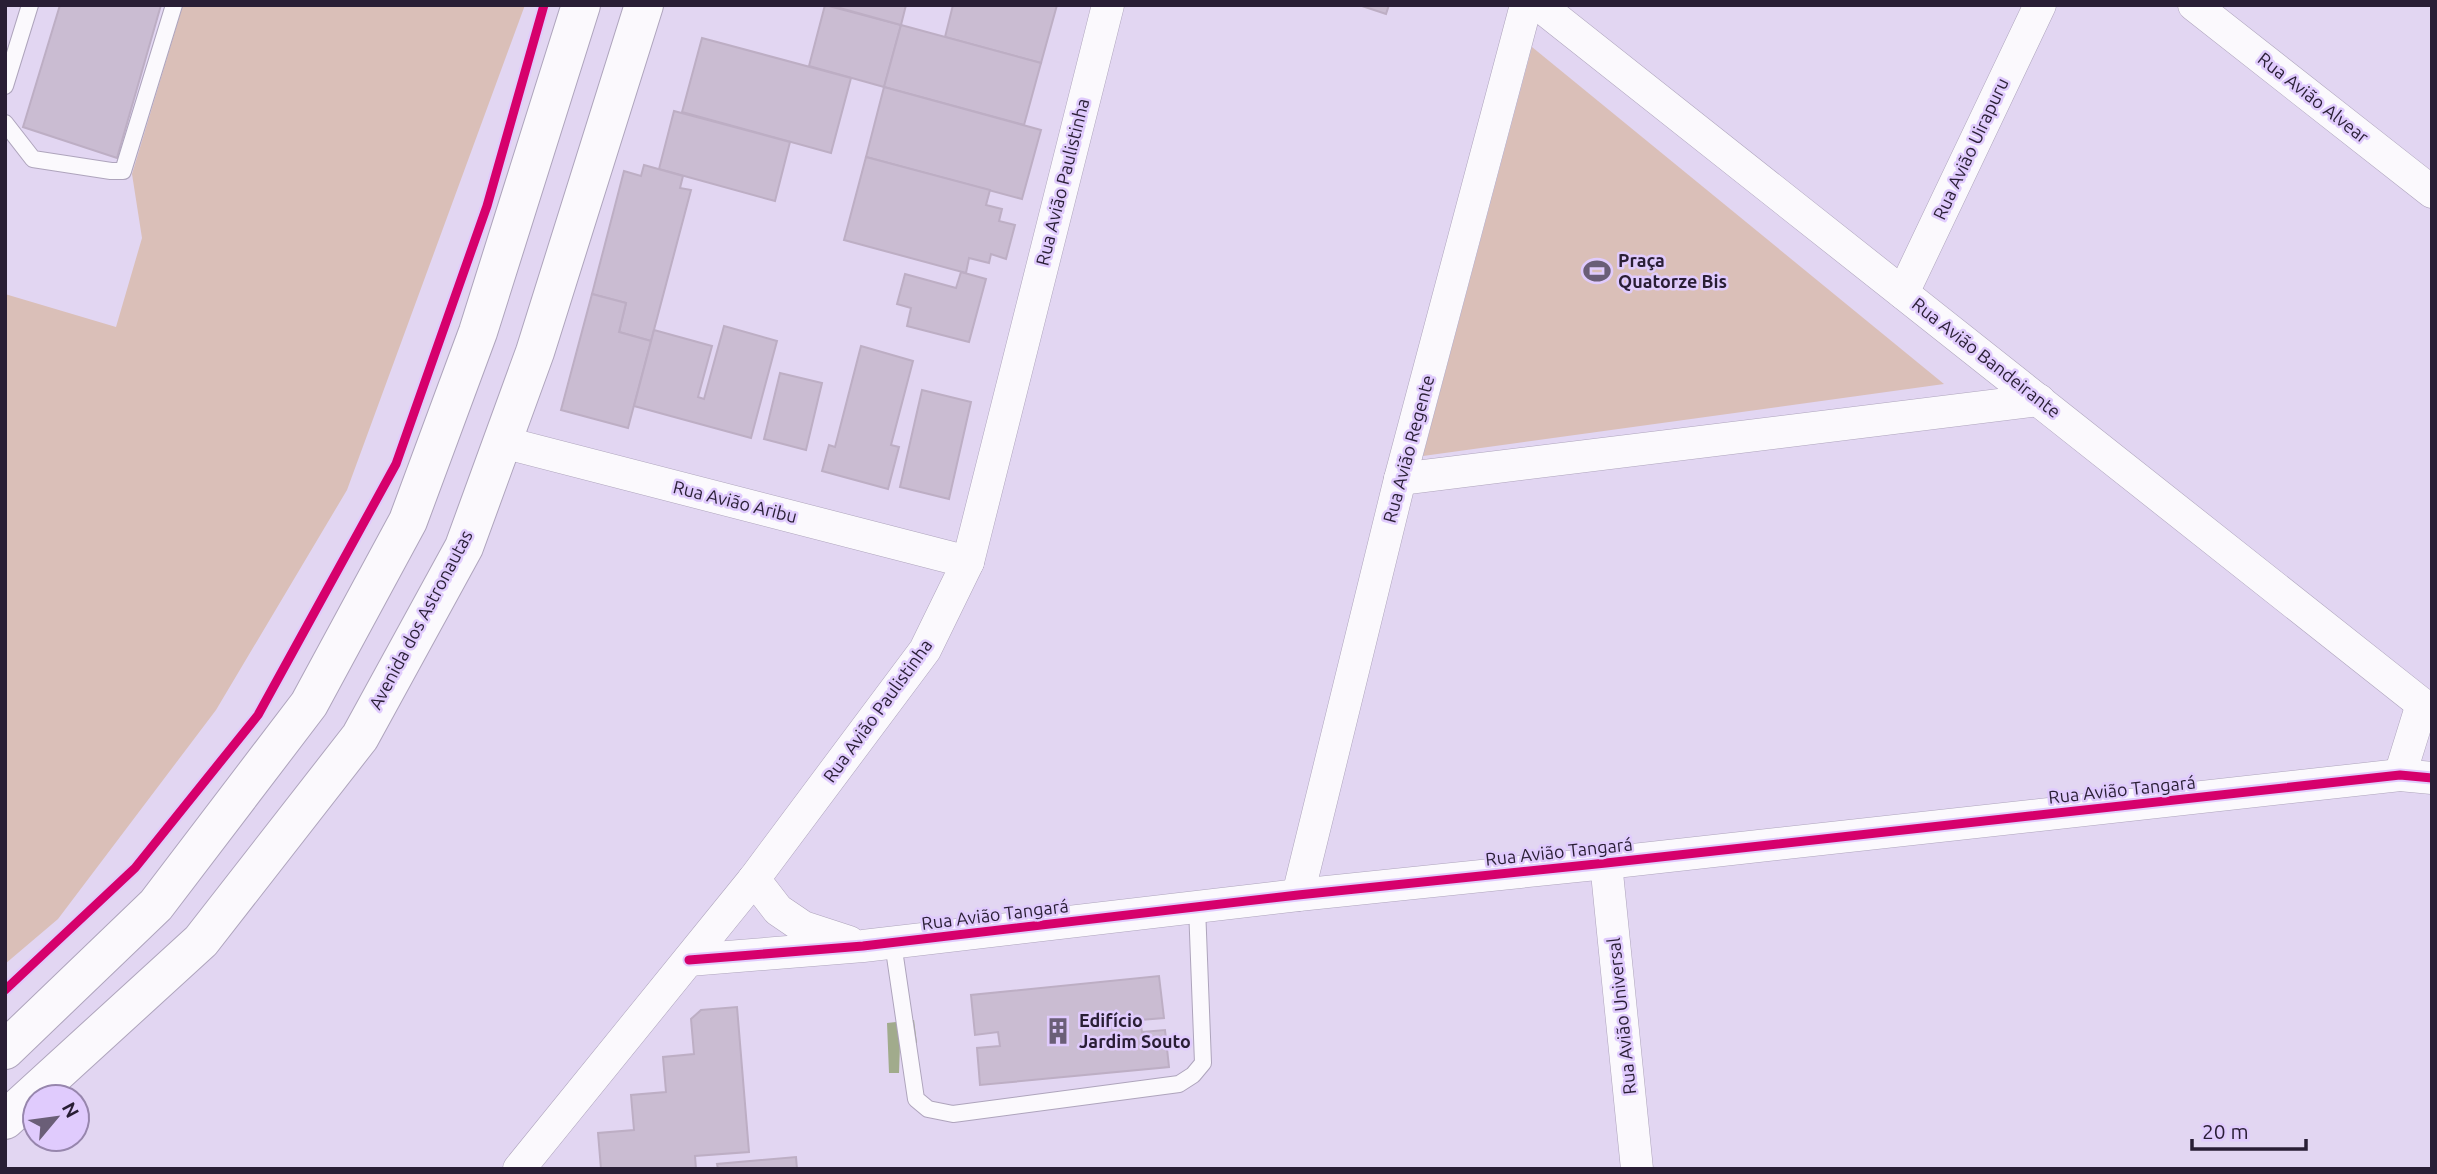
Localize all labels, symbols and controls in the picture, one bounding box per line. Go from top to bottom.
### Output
street label: Rua Avião Alvear [2254,48,2373,147]
street label: Rua Avião Uirapuru [1928,75,2012,223]
street label: Rua Avião Paulistinha [1032,96,1093,267]
place label: Praça Quatorze Bis [1618,250,1727,291]
sports icon: Praça Quatorze Bis [1582,256,1612,286]
street label: Rua Avião Bandeirante [1909,293,2065,421]
street label: Rua Avião Regente [1379,373,1437,525]
street label: Rua Avião Aribu [671,476,799,526]
street label: Avenida dos Astronautas [364,526,476,712]
street label: Rua Avião Paulistinha [819,635,936,786]
street label: Rua Avião Tangará [2047,771,2196,807]
street label: Rua Avião Tangará [1484,833,1633,869]
street label: Rua Avião Tangará [920,895,1069,933]
street label: Rua Avião Universal [1603,936,1639,1096]
place label: Edifício Jardim Souto [1079,1010,1191,1051]
building icon: Edifício Jardim Souto [1043,1016,1073,1046]
north arrow [21,1083,91,1153]
text: N [58,1098,84,1121]
scale bar [2192,1108,2306,1152]
text: 20 m [2202,1119,2249,1143]

